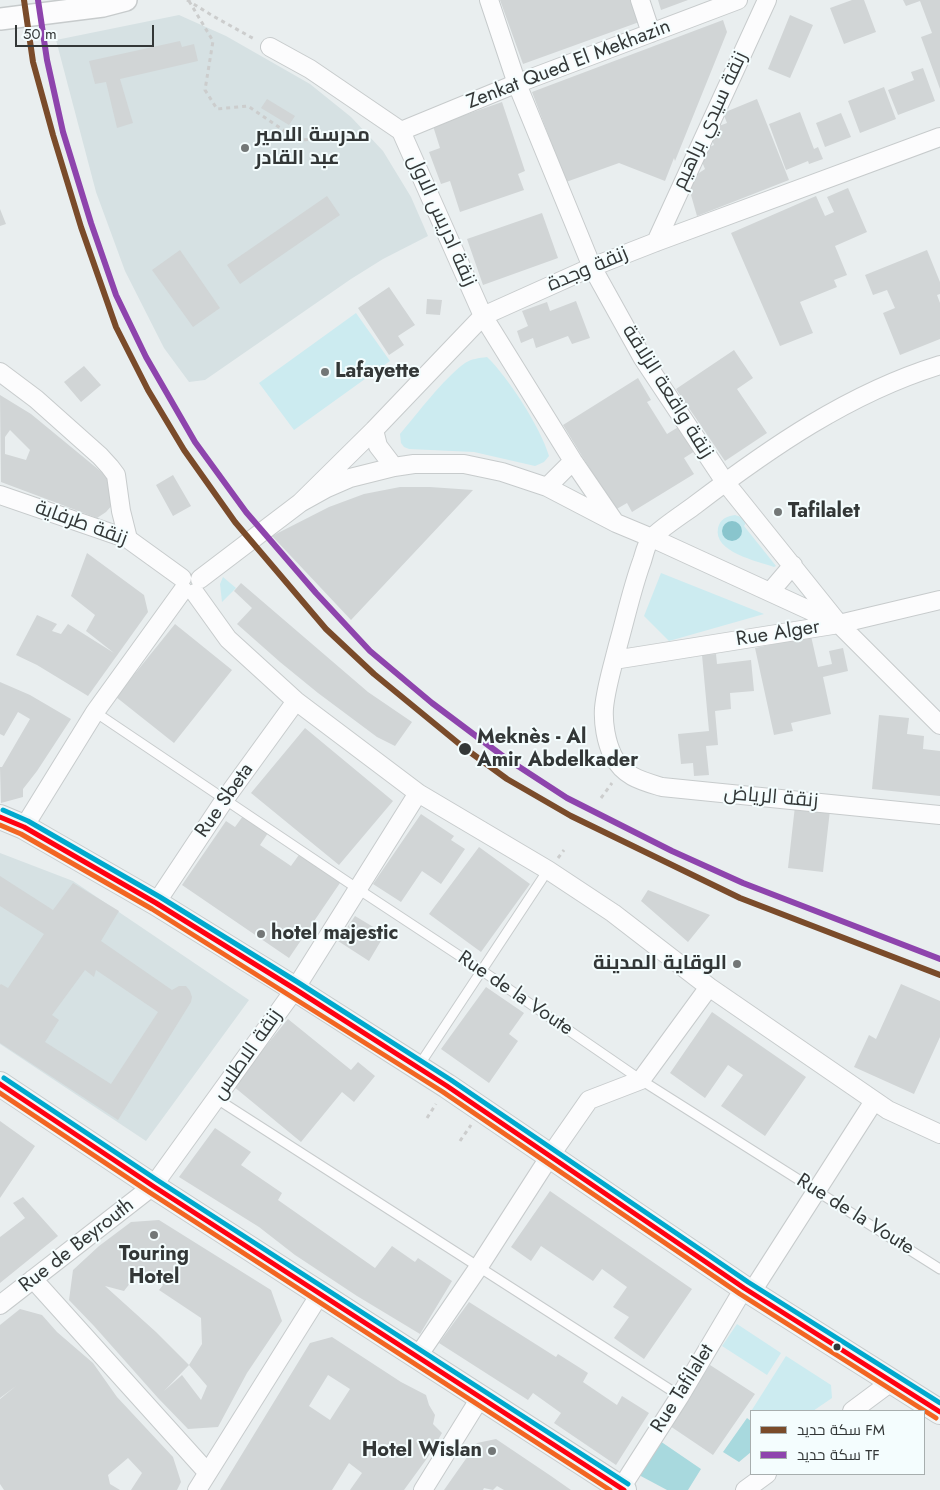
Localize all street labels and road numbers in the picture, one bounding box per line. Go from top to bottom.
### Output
street label: Zenkat Qued El Mekhazin [464,15,674,115]
street label: زنقة سيدي براهيم [668,48,754,194]
street label: زنقة ادريس الاول [401,151,481,291]
street label: زنقة وجدة [544,242,632,298]
street label: زنقة واقعة الزلاقة [616,321,718,463]
street label: زنقة طرفاية [31,496,131,552]
street label: Rue Alger [734,616,822,652]
street label: Rue Sbeta [191,759,259,843]
street label: زنقة الرياض [723,782,819,814]
street label: Rue de la Voute [453,947,577,1041]
street label: زنقة الاطلس [208,1005,288,1105]
street label: Rue de la Voute [792,1169,918,1261]
street label: Rue de Beyrouth [15,1194,139,1298]
street label: Rue Tafilalet [646,1340,720,1438]

